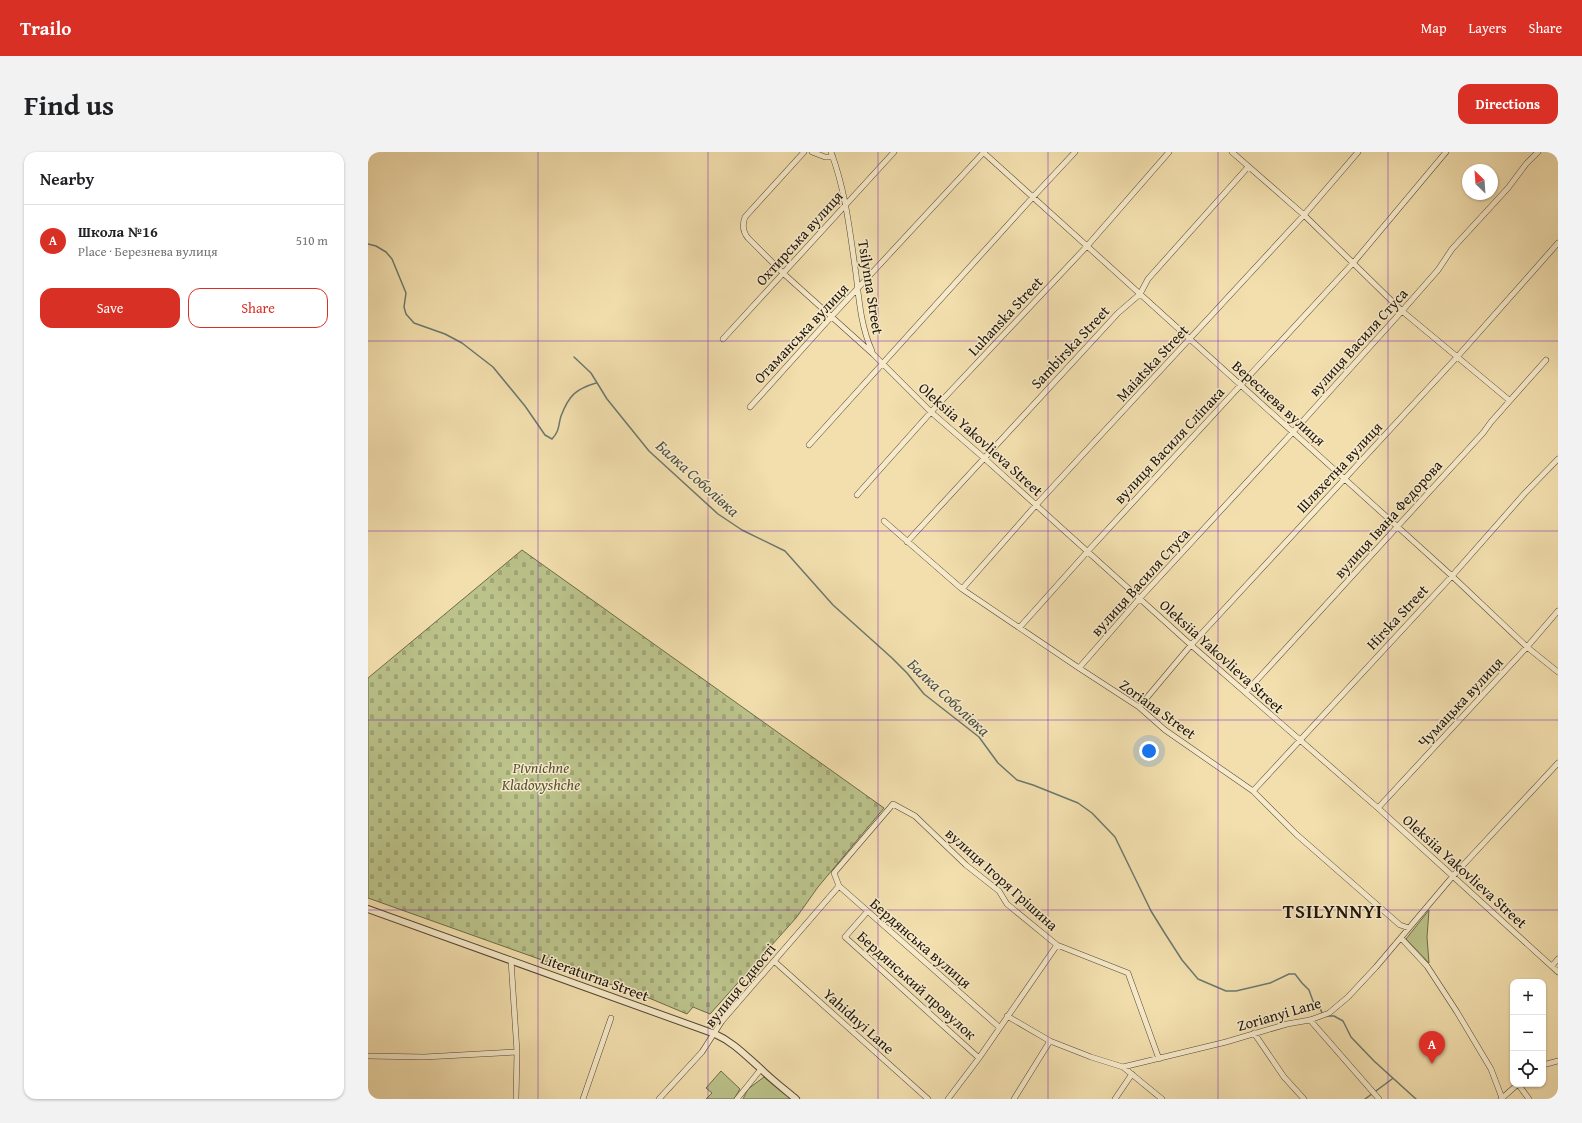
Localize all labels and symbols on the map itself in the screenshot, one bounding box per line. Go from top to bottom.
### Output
north arrow [1462,164,1498,200]
street label: Охтирська вулиця [751,186,848,290]
street label: Tsilynna Street [853,238,889,336]
street label: Luhanska Street [963,271,1048,360]
street label: Отаманська вулиця [749,278,853,388]
street label: вулиця Василя Стуса [1304,283,1413,401]
street label: Sambirska Street [1026,300,1115,393]
street label: Maiatska Street [1111,320,1194,406]
street label: Вереснева вулиця [1228,355,1331,451]
street label: Oleksiia Yakovlieva Street [914,377,1048,501]
street label: вулиця Василя Сліпака [1109,381,1229,508]
street label: Шляхетна вулиця [1291,416,1387,517]
water label: Балка Соболівка [651,434,746,523]
street label: вулиця Івана Федорова [1329,455,1447,583]
street label: вулиця Василя Стуса [1086,523,1195,641]
street label: Hirska Street [1361,579,1433,654]
street label: Oleksiia Yakovlieva Street [1155,594,1289,718]
water label: Балка Соболівка [902,652,996,742]
street label: Чумацька вулиця [1412,652,1508,752]
street label: Zoriana Street [1115,674,1201,744]
your location [1139,741,1159,761]
park label: Pivnichne Kladovyshche [501,757,580,795]
street label: Oleksiia Yakovlieva Street [1398,809,1532,933]
street label: вулиця Ігоря Грішина [941,823,1063,936]
street label: Бердянська вулиця [866,893,977,993]
district label: TSILYNNYI [1283,897,1383,925]
street label: Бердянський провулок [853,926,981,1044]
street label: вулиця Єдності [700,939,780,1031]
street label: Literaturna Street [538,948,652,1006]
street label: Yahidnyi Lane [819,983,899,1059]
street label: Zorianyi Lane [1235,992,1323,1036]
pin: A [1419,1031,1445,1064]

